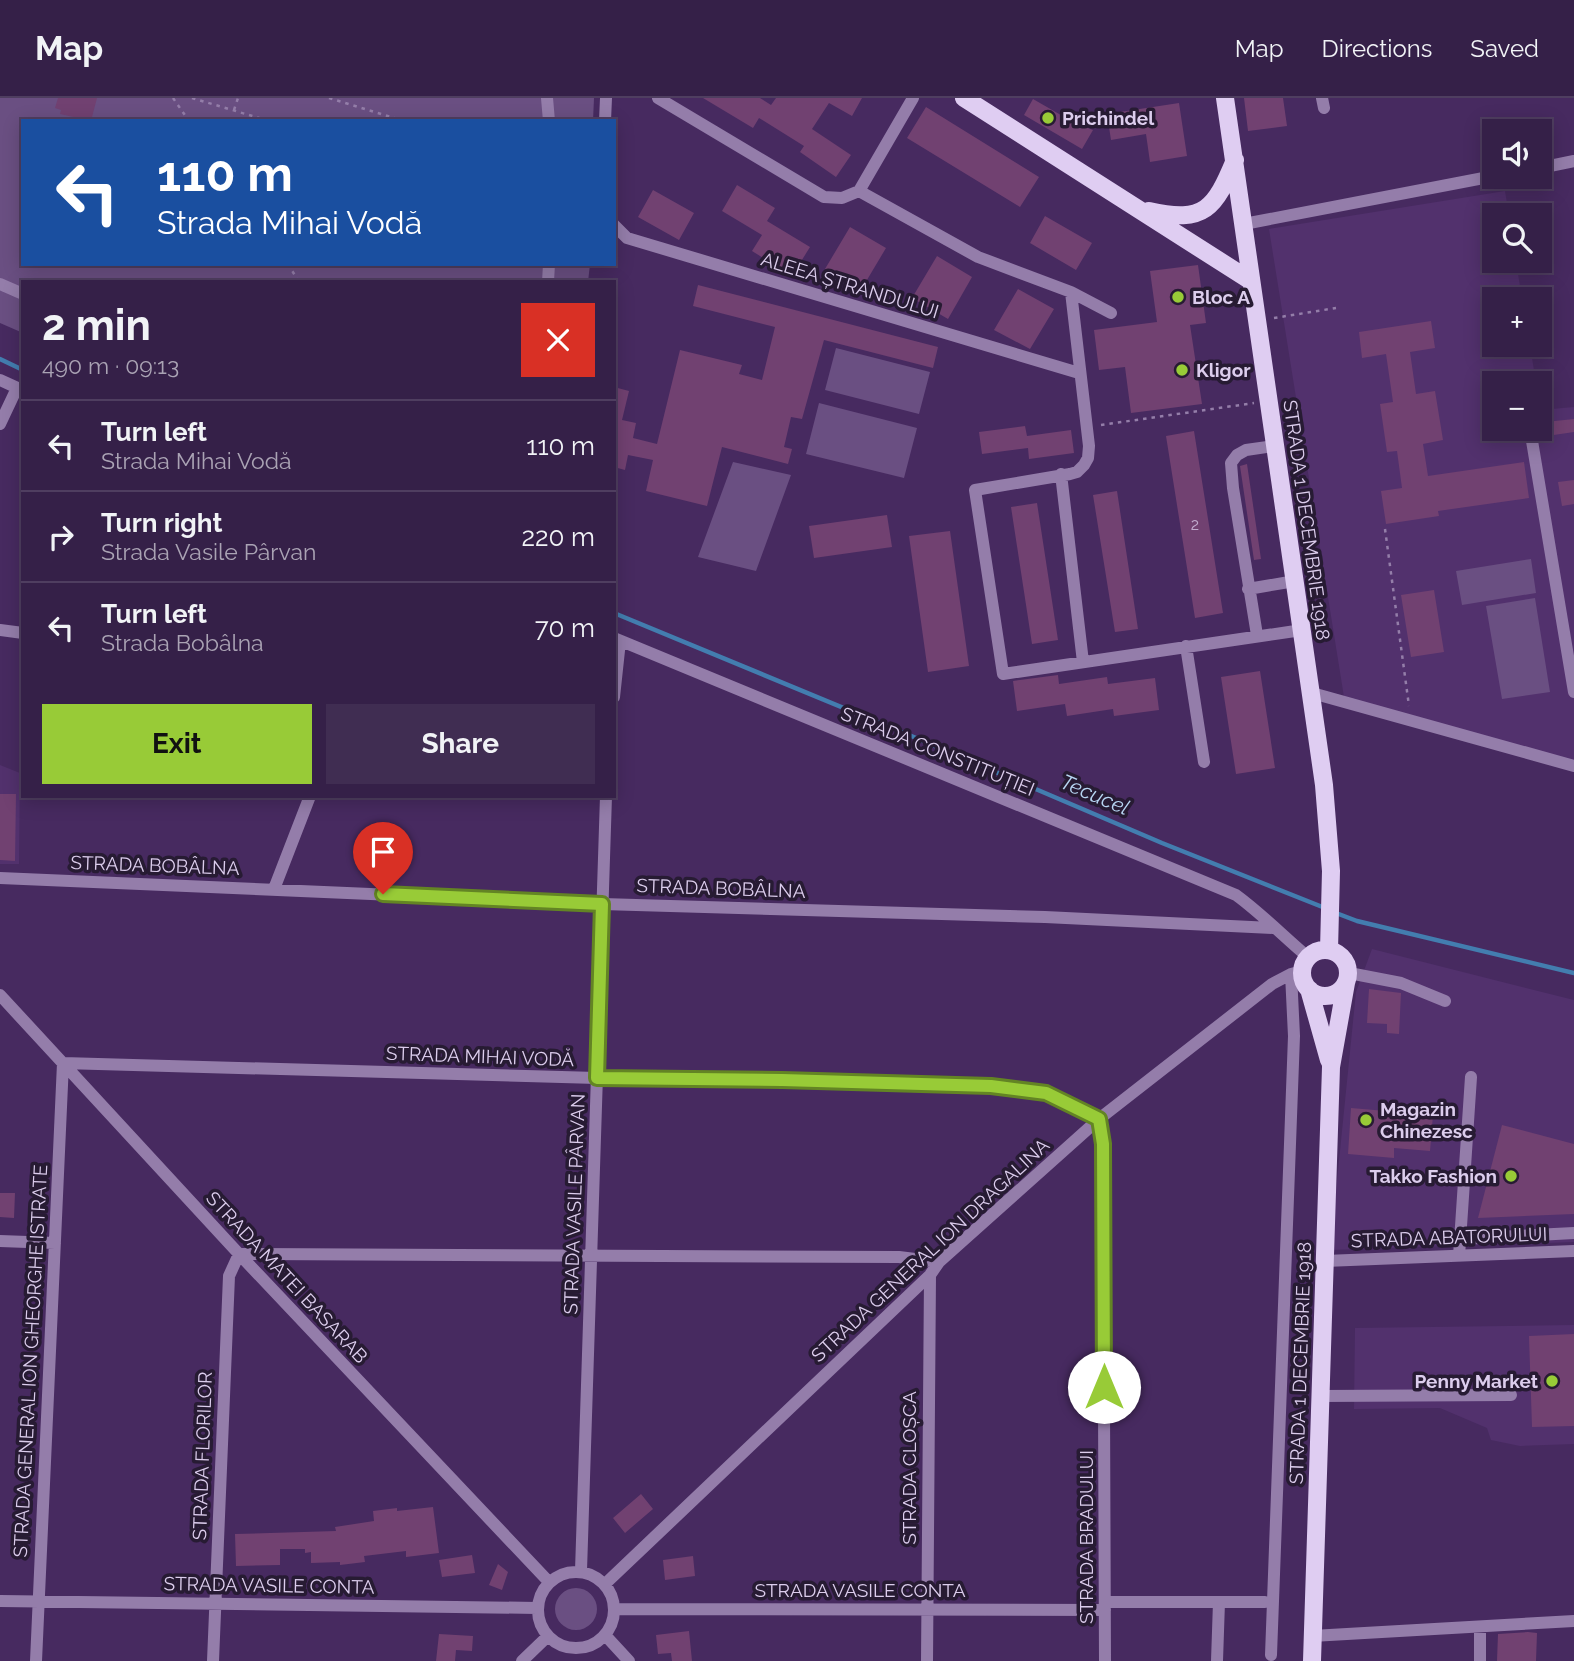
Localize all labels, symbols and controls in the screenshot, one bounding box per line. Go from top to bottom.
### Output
text: Map [35,29,103,68]
text: Map [1235,34,1284,63]
text: Directions [1322,34,1432,63]
text: Saved [1470,34,1539,63]
place label: Prichindel [1062,107,1155,129]
marker: Prichindel [1040,110,1056,126]
map controls [1482,119,1552,441]
button: sound [1482,119,1552,189]
text: 110 m [157,145,293,202]
icon: left [42,147,133,238]
button: search [1482,203,1552,273]
text: Strada Mihai Vodă [157,204,422,241]
street label: ALEEA ȘTRANDULUI [759,247,941,323]
place label: Bloc A [1192,286,1250,308]
button: + [1482,287,1552,357]
marker: Bloc A [1170,289,1186,305]
text: 2 min [42,301,151,350]
button: close [521,303,595,377]
text: 490 m · 09:13 [42,352,179,379]
place label: Kligor [1196,359,1251,381]
marker: Kligor [1174,362,1190,378]
button: − [1482,371,1552,441]
street label: STRADA 1 DECEMBRIE 1918 [1279,398,1335,642]
text: Turn left [101,417,207,447]
icon: left [42,427,80,465]
text: 110 m [526,431,595,461]
text: Strada Mihai Vodă [101,447,292,474]
text: Turn right [101,508,222,538]
house number: 2 [1191,515,1199,534]
icon: right [42,518,80,556]
text: 220 m [521,522,595,552]
text: Strada Vasile Pârvan [101,538,316,565]
text: Turn left [101,599,207,629]
icon: left [42,609,80,647]
text: 70 m [535,613,595,643]
text: Strada Bobâlna [101,629,264,656]
street label: STRADA CONSTITUȚIEI [838,702,1038,800]
button: Exit [42,704,312,784]
button: Share [326,704,595,784]
water label: Tecucel [1057,769,1133,820]
pin [353,822,413,894]
icon: arrive [364,833,402,871]
street label: STRADA BOBÂLNA [70,851,240,879]
street label: STRADA BOBÂLNA [636,874,806,902]
street label: STRADA MIHAI VODĂ [386,1042,575,1070]
street label: STRADA VASILE PÂRVAN [559,1093,589,1315]
place label: Magazin Chinezesc [1380,1098,1473,1142]
marker: Magazin Chinezesc [1358,1112,1374,1128]
street label: STRADA GENERAL ION DRAGALINA [807,1134,1054,1366]
street label: STRADA GENERAL ION GHEORGHE ISTRATE [9,1164,51,1558]
place label: Takko Fashion [1370,1165,1497,1187]
marker: Takko Fashion [1503,1168,1519,1184]
street label: STRADA MATEI BASARAB [202,1187,372,1367]
street label: STRADA ABATORULUI [1350,1223,1548,1251]
street label: STRADA 1 DECEMBRIE 1918 [1285,1241,1315,1485]
position arrow [1067,1350,1141,1424]
place label: Penny Market [1414,1370,1539,1392]
street label: STRADA FLORILOR [188,1371,216,1541]
marker: Penny Market [1544,1373,1560,1389]
street label: STRADA CLOȘCA [898,1391,920,1545]
street label: STRADA BRADULUI [1075,1450,1097,1624]
street label: STRADA VASILE CONTA [163,1572,375,1598]
street label: STRADA VASILE CONTA [755,1579,966,1601]

